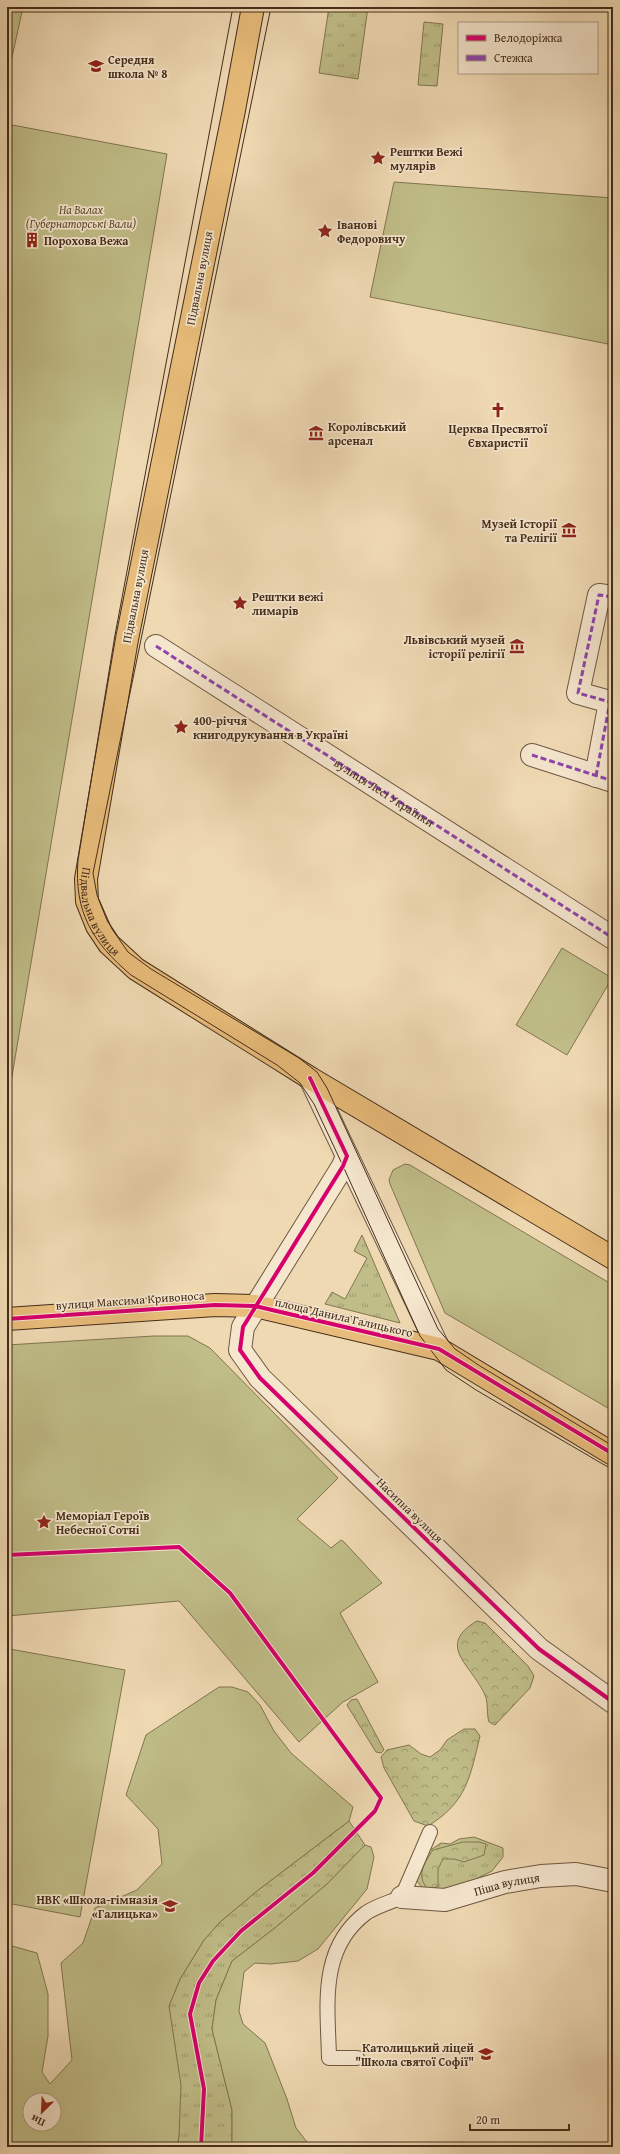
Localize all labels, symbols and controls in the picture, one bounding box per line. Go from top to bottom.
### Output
legend [458,22,598,74]
text: Велодоріжка [494,29,563,46]
text: Стежка [494,49,533,66]
place label: Середня школа № 8 [108,51,168,82]
school or university icon: Середня школа № 8 [87,57,105,75]
place label: Рештки Вежі мулярів [390,143,463,174]
place icon: Рештки Вежі мулярів [369,149,387,167]
park label: На Валах (Губернаторські Вали) [26,201,137,232]
place label: Іванові Федоровичу [337,216,406,247]
place icon: Іванові Федоровичу [316,222,334,240]
street label: Підвальна вулиця [182,230,216,326]
building icon: Порохова Вежа [23,231,41,249]
place label: Порохова Вежа [44,232,129,249]
church icon: Церква Пресвятої Євхаристії [489,401,507,419]
place label: Королівський арсенал [328,418,407,449]
place label: Церква Пресвятої Євхаристії [448,420,548,451]
museum icon: Королівський арсенал [307,424,325,442]
place label: Музей Історії та Релігії [482,515,558,546]
museum icon: Музей Історії та Релігії [560,521,578,539]
street label: Підвальна вулиця [118,548,152,644]
place label: Рештки вежі лимарів [252,588,324,619]
place icon: Рештки вежі лимарів [231,594,249,612]
place label: Львівський музей історії релігії [404,631,506,662]
museum icon: Львівський музей історії релігії [508,637,526,655]
place label: 400-річчя книгодрукування в Україні [193,712,348,743]
place icon: 400-річчя книгодрукування в Україні [172,718,190,736]
street label: вулиця Лесі Українки [331,754,438,830]
street label: Підвальна вулиця [77,866,124,959]
street label: вулиця Максима Кривоноса [55,1286,205,1314]
street label: площа Данила Галицького [273,1293,415,1341]
street label: Насипна вулиця [373,1474,447,1546]
place label: Меморіал Героїв Небесної Сотні [56,1507,150,1538]
place icon: Меморіал Героїв Небесної Сотні [35,1513,53,1531]
street label: Піша вулиця [472,1868,541,1899]
place label: НВК «Школа-гімназія «Галицька» [37,1891,159,1922]
school or university icon: НВК «Школа-гімназія «Галицька» [161,1897,179,1915]
place label: Католицький ліцей "Школа святої Софії" [355,2039,474,2070]
school or university icon: Католицький ліцей "Школа святої Софії" [477,2045,495,2063]
north arrow [22,2092,62,2132]
scale bar [470,2106,569,2132]
text: Пн [28,2111,48,2131]
text: 20 m [476,2111,500,2128]

